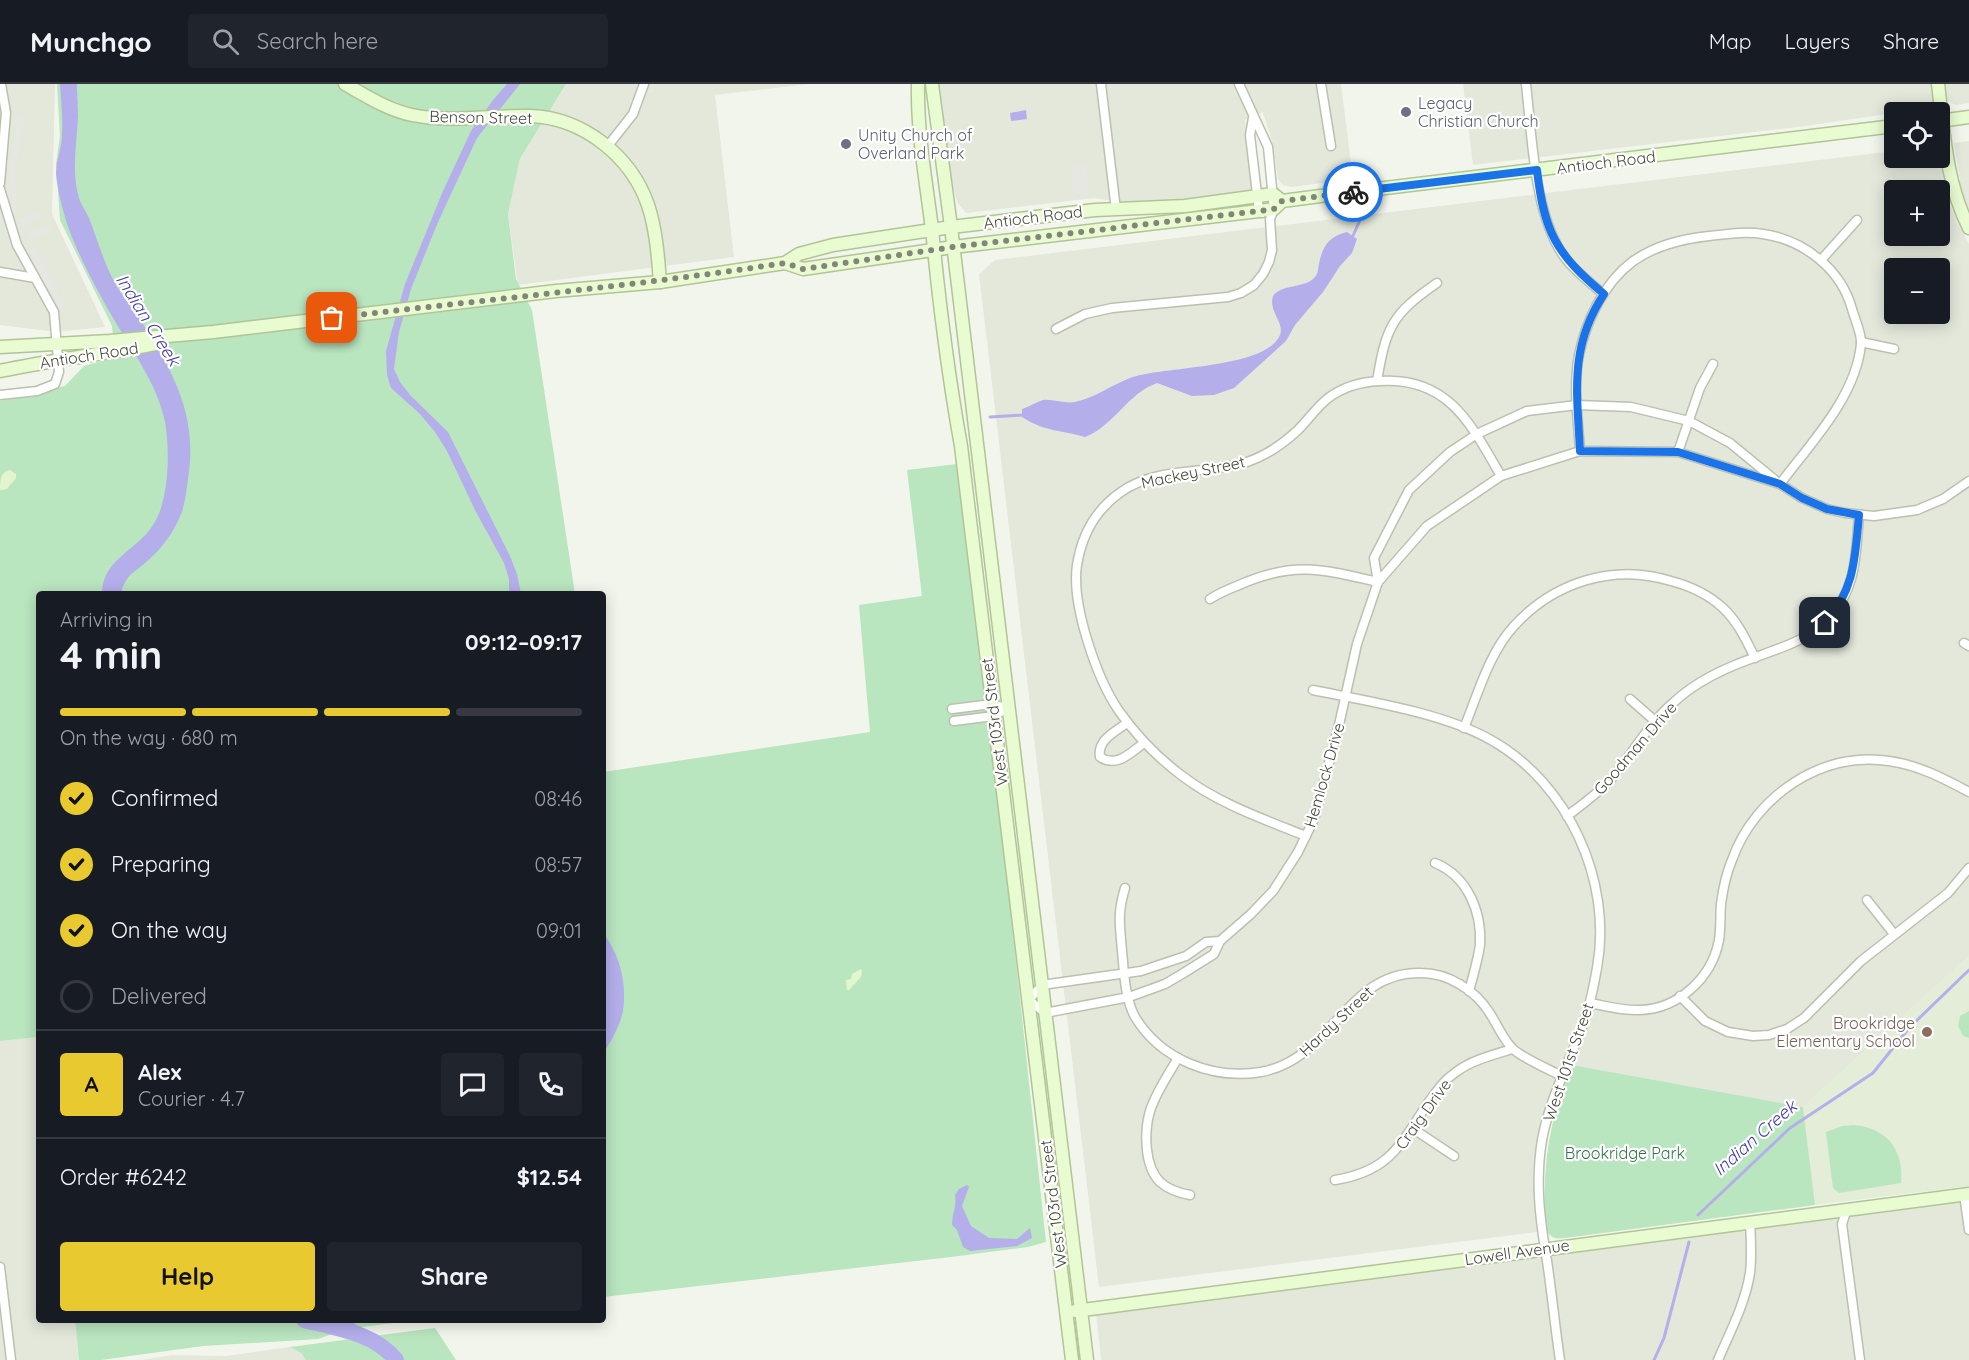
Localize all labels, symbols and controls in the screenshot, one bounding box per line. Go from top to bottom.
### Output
search box [188,14,608,68]
text: Munchgo [30,24,152,59]
icon: search [209,25,242,58]
text: Search here [257,27,378,55]
text: Map [1709,28,1752,54]
text: Layers [1785,28,1850,54]
text: Share [1883,28,1939,54]
place label: Legacy Christian Church [1418,93,1539,131]
map controls [1884,102,1950,324]
button: locate [1884,102,1950,168]
marker: Legacy Christian Church [1399,105,1413,119]
street label: Benson Street [429,106,533,128]
place label: Unity Church of Overland Park [858,125,973,163]
marker: Unity Church of Overland Park [839,137,853,151]
street label: Antioch Road [1555,146,1657,178]
courier [1323,162,1383,222]
icon: bike [1337,176,1370,209]
button: + [1884,180,1950,246]
street label: Antioch Road [982,201,1084,233]
button: − [1884,258,1950,324]
water label: Indian Creek [111,269,186,371]
pin [306,292,357,343]
icon: bag [315,301,348,334]
street label: Antioch Road [38,337,140,373]
street label: Mackey Street [1139,451,1247,493]
pin [1799,597,1850,648]
icon: home [1808,606,1841,639]
text: Arriving in [60,607,153,632]
text: 09:12–09:17 [465,628,582,656]
text: 4 min [60,630,162,679]
street label: West 103rd Street [976,657,1012,787]
street label: Goodman Drive [1589,697,1681,799]
street label: Hemlock Drive [1299,720,1349,830]
text: On the way · 680 m [60,725,238,750]
icon: check [60,782,93,815]
text: Confirmed [111,784,218,812]
text: 08:46 [534,786,582,811]
icon: check [60,848,93,881]
text: Preparing [111,850,211,878]
text: 08:57 [534,852,582,877]
icon: check [60,914,93,947]
text: On the way [111,916,227,944]
text: 09:01 [536,918,582,943]
text: Delivered [111,982,207,1010]
street label: Hardy Street [1295,982,1377,1060]
street label: West 101st Street [1538,1000,1598,1124]
place label: Brookridge Elementary School [1776,1013,1915,1051]
marker: Brookridge Elementary School [1920,1025,1934,1039]
button: chat [441,1053,504,1116]
button: phone [519,1053,582,1116]
text: Alex [138,1058,181,1086]
text: A [84,1070,99,1098]
street label: Craig Drive [1391,1075,1455,1153]
text: Courier · 4.7 [138,1086,245,1111]
water label: Indian Creek [1708,1094,1803,1180]
street label: West 103rd Street [1035,1139,1071,1269]
park label: Brookridge Park [1565,1143,1685,1163]
text: Order #6242 [60,1163,187,1191]
text: $12.54 [517,1163,582,1191]
street label: Lowell Avenue [1463,1235,1571,1269]
button: Help [60,1242,315,1311]
button: Share [327,1242,582,1311]

